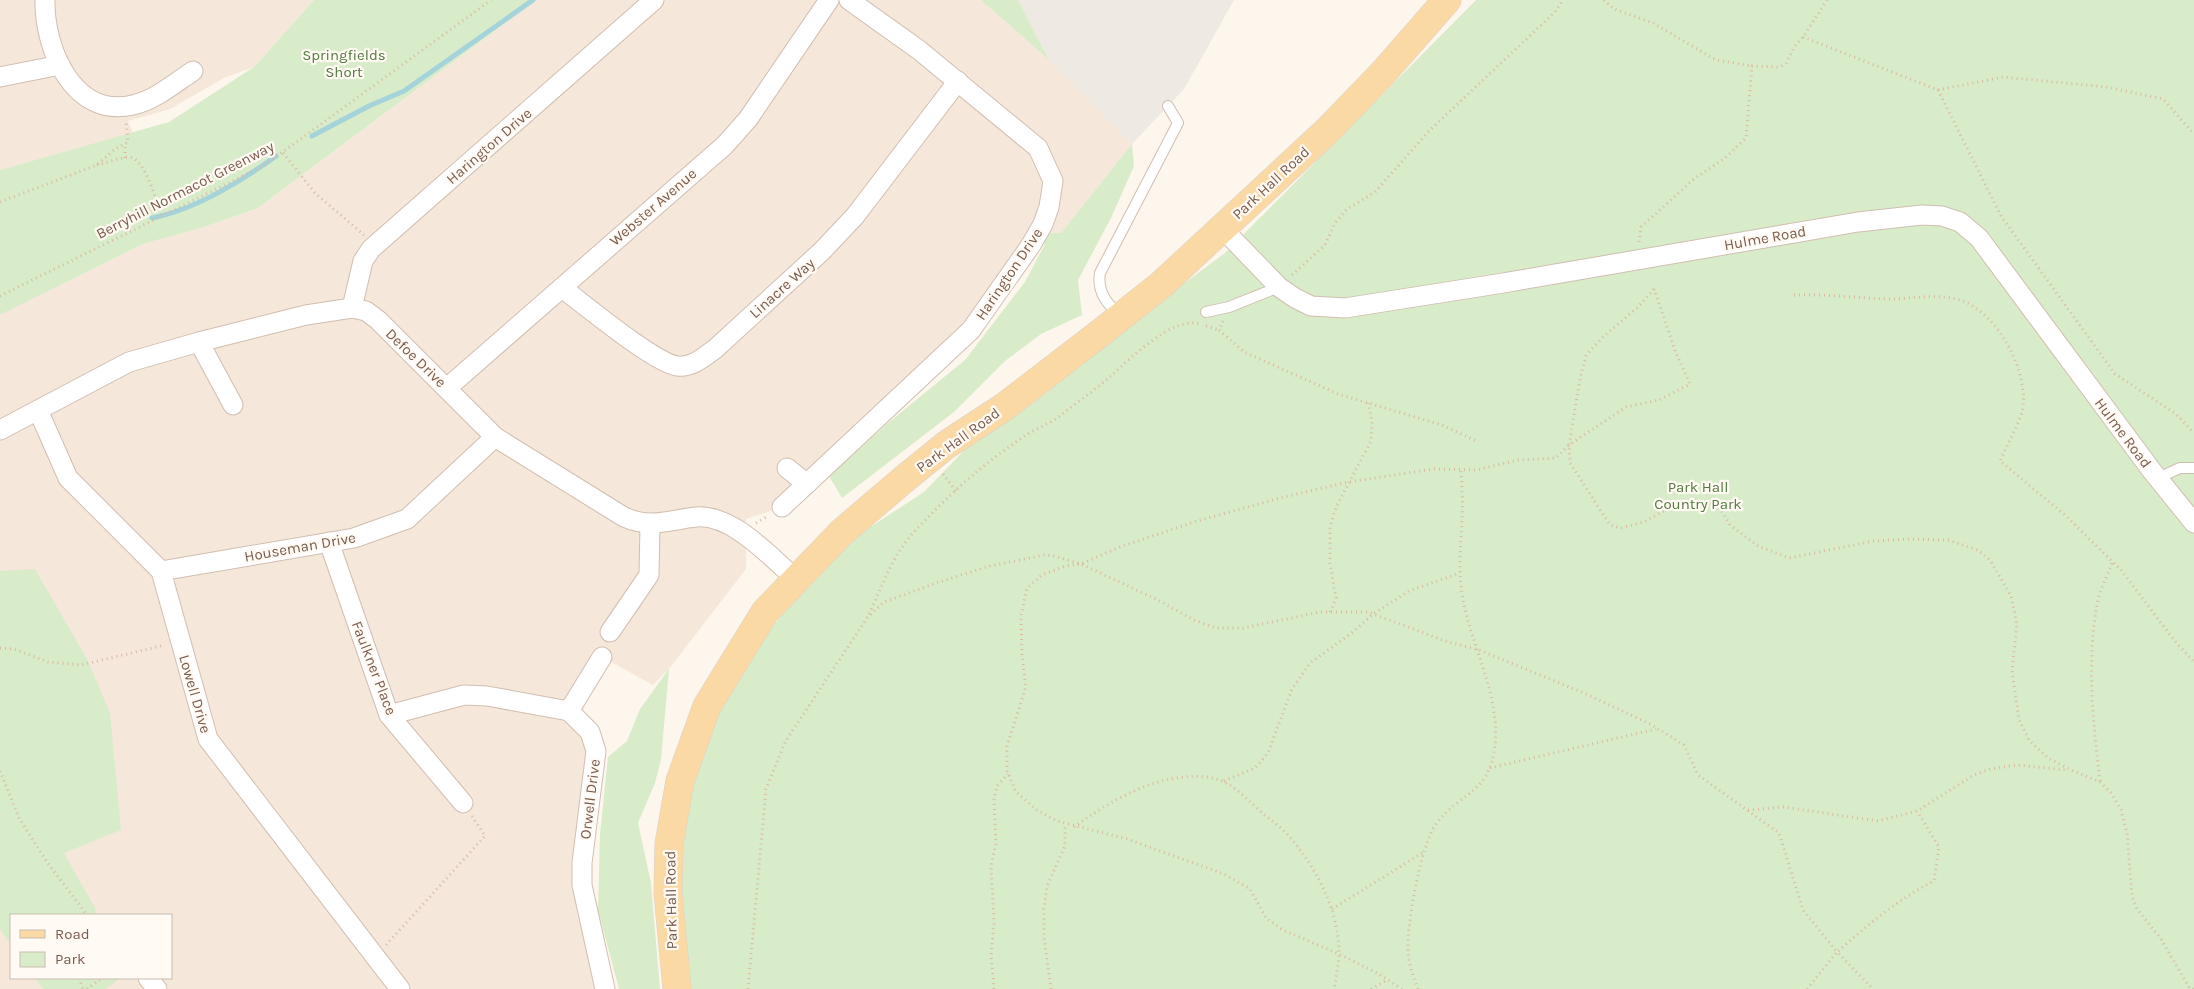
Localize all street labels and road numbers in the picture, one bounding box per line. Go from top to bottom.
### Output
street label: Harington Drive [443,104,535,188]
street label: Berryhill Normacot Greenway [93,137,277,243]
street label: Park Hall Road [1229,143,1313,223]
street label: Webster Avenue [606,164,700,250]
street label: Hulme Road [1722,222,1808,254]
street label: Harington Drive [972,225,1046,323]
street label: Linacre Way [746,254,818,322]
street label: Defoe Drive [382,325,450,391]
street label: Hulme Road [2091,394,2155,472]
street label: Park Hall Road [913,404,1003,476]
street label: Houseman Drive [243,528,357,566]
street label: Faulkner Place [348,618,400,718]
street label: Lowell Drive [175,653,215,735]
street label: Orwell Drive [576,758,604,840]
street label: Park Hall Road [661,850,681,950]

